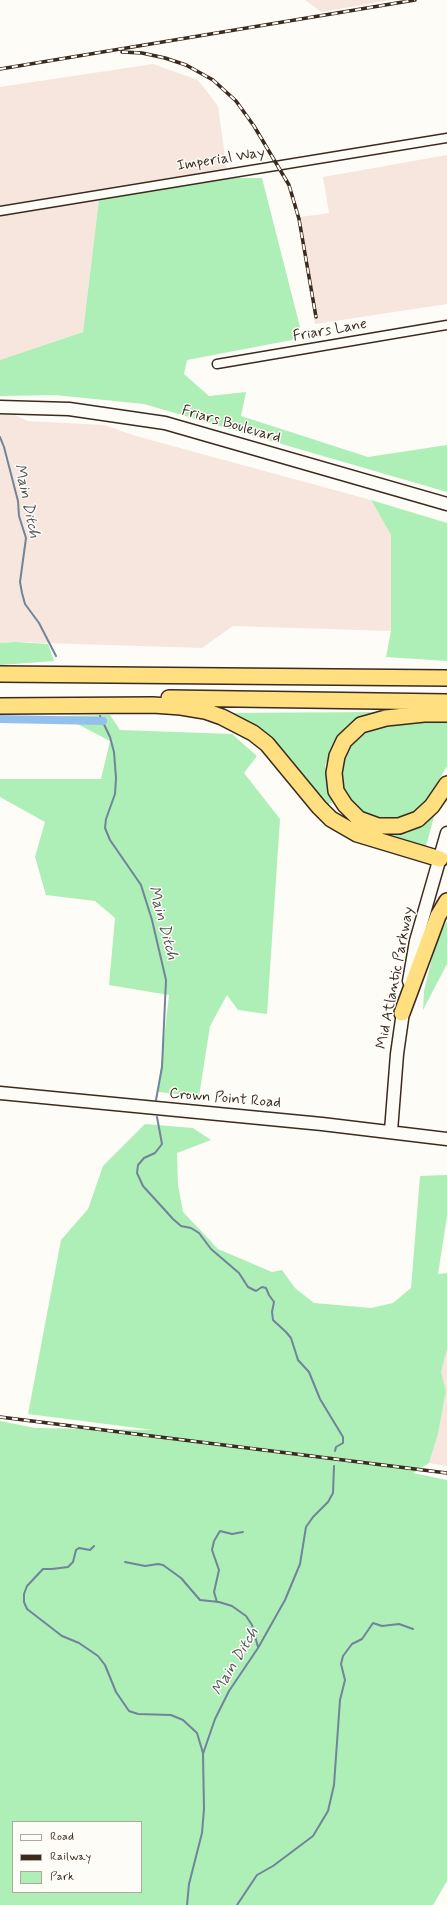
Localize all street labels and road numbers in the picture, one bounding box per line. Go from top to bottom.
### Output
street label: Imperial Way [176,144,266,176]
street label: Friars Lane [292,316,368,346]
street label: Friars Boulevard [179,402,283,448]
street label: Mid Atlantic Parkway [373,905,419,1051]
street label: Crown Point Road [168,1085,282,1113]

